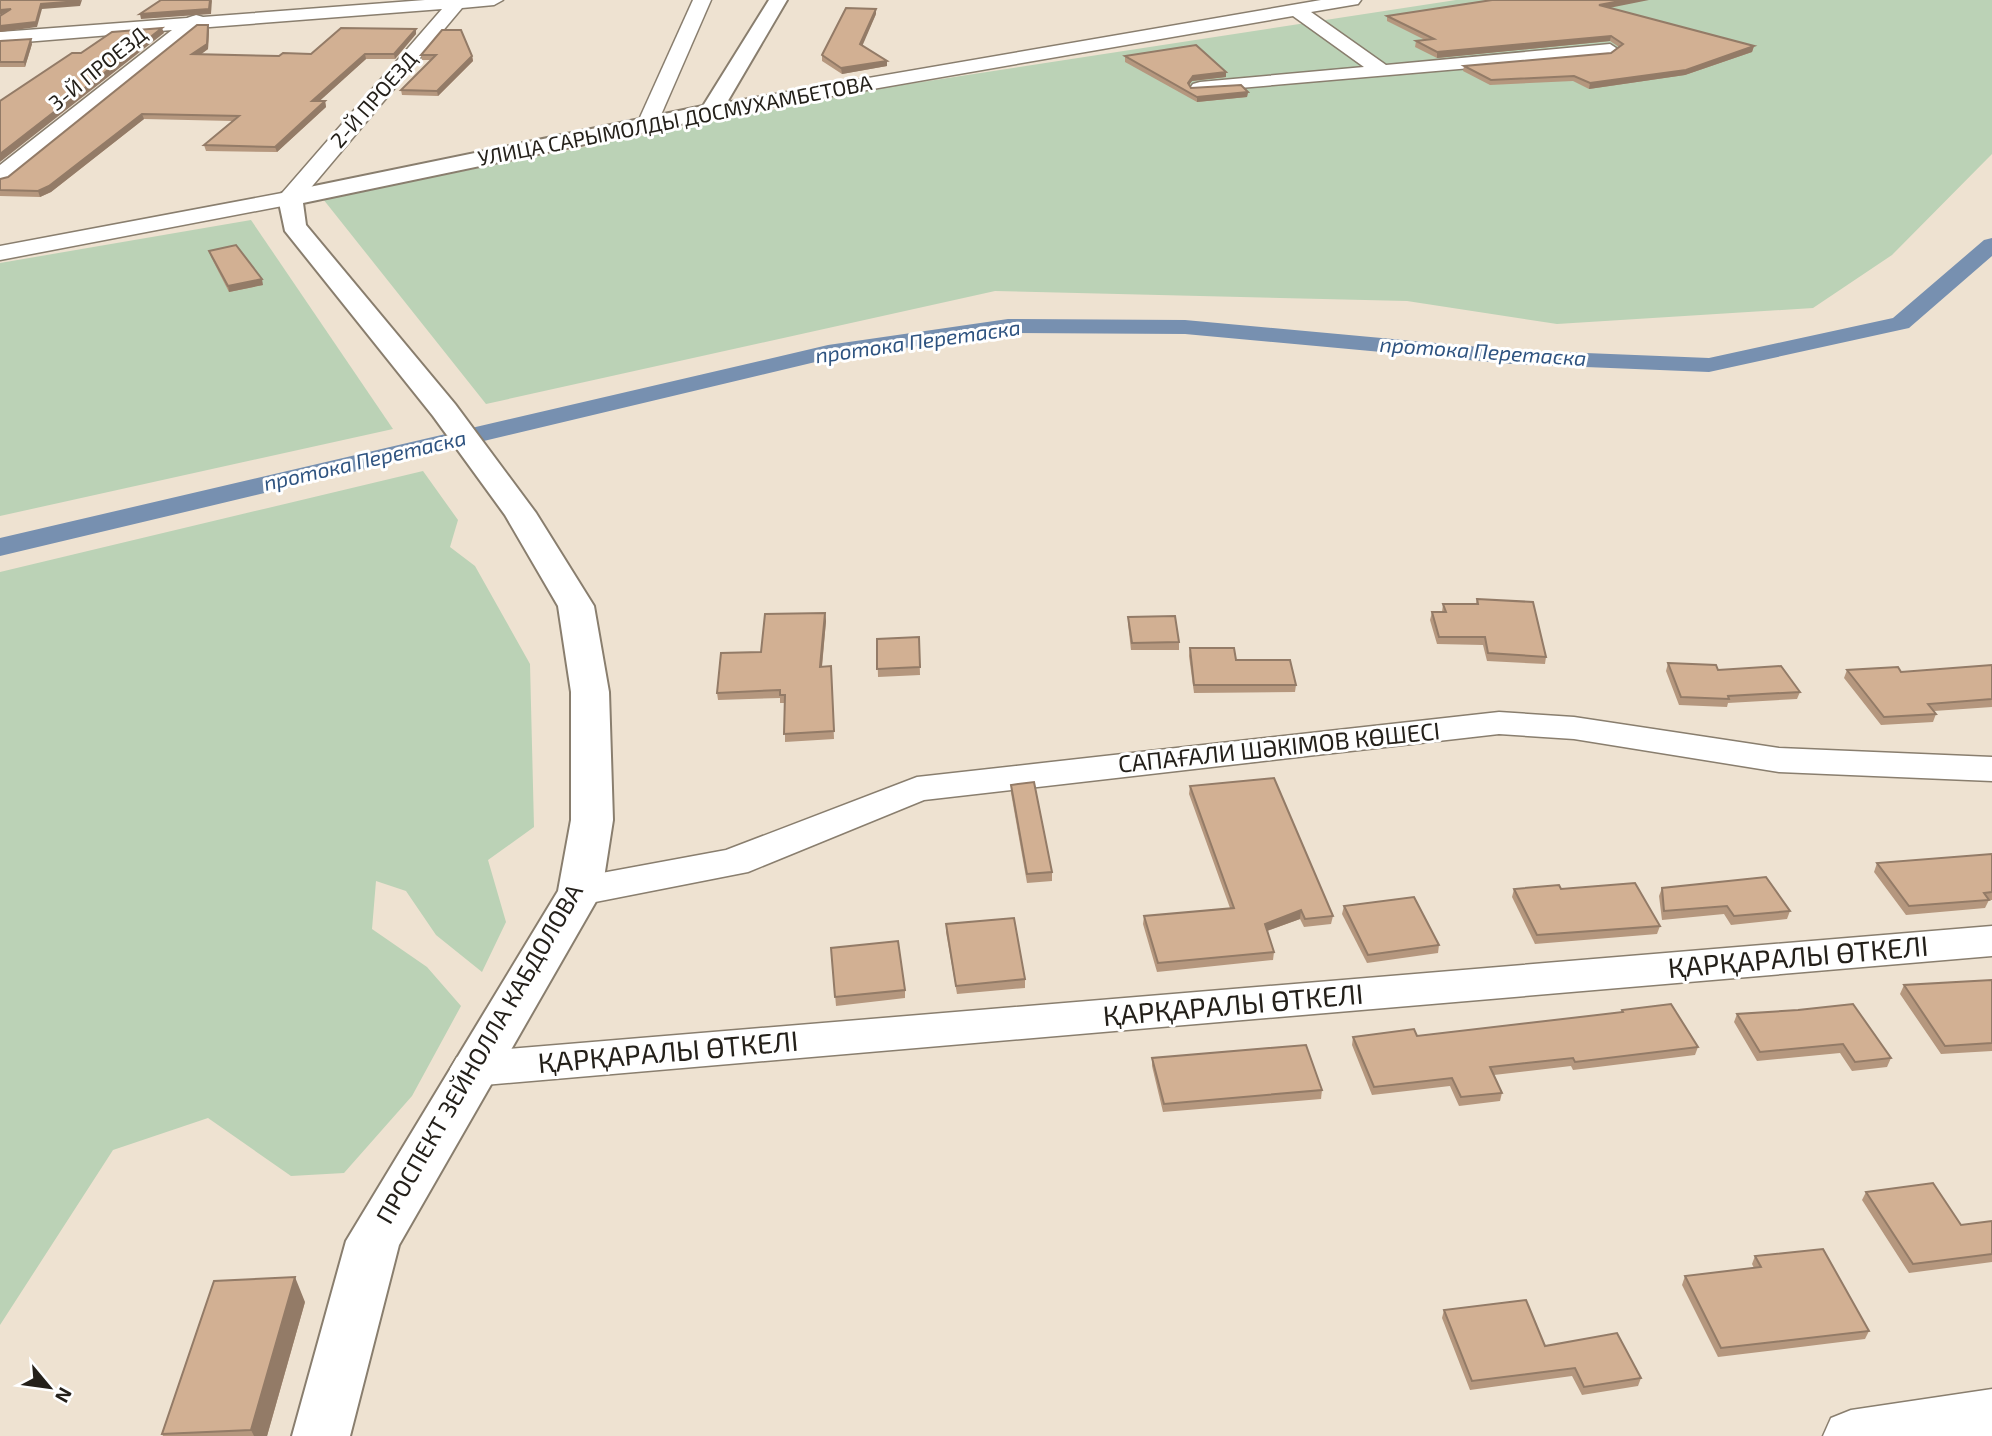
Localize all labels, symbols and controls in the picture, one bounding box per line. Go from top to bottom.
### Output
street label: 3-Й ПРОЕЗД [43,21,151,115]
street label: 2-Й ПРОЕЗД [324,46,421,152]
street label: УЛИЦА САРЫМОЛДЫ ДОСМУХАМБЕТОВА [476,69,874,170]
water label: протока Перетаска [814,314,1022,367]
water label: протока Перетаска [1379,331,1587,370]
water label: протока Перетаска [261,424,468,495]
street label: САПАҒАЛИ ШӘКІМОВ КӨШЕСІ [1116,715,1441,778]
street label: ПРОСПЕКТ ЗЕЙНОЛЛА КАБДОЛОВА [369,878,588,1228]
street label: ҚАРҚАРАЛЫ ӨТКЕЛІ [1666,928,1930,984]
street label: ҚАРҚАРАЛЫ ӨТКЕЛІ [1101,976,1365,1032]
street label: ҚАРҚАРАЛЫ ӨТКЕЛІ [536,1023,800,1079]
north arrow [14,1352,84,1422]
text: N [51,1384,78,1407]

